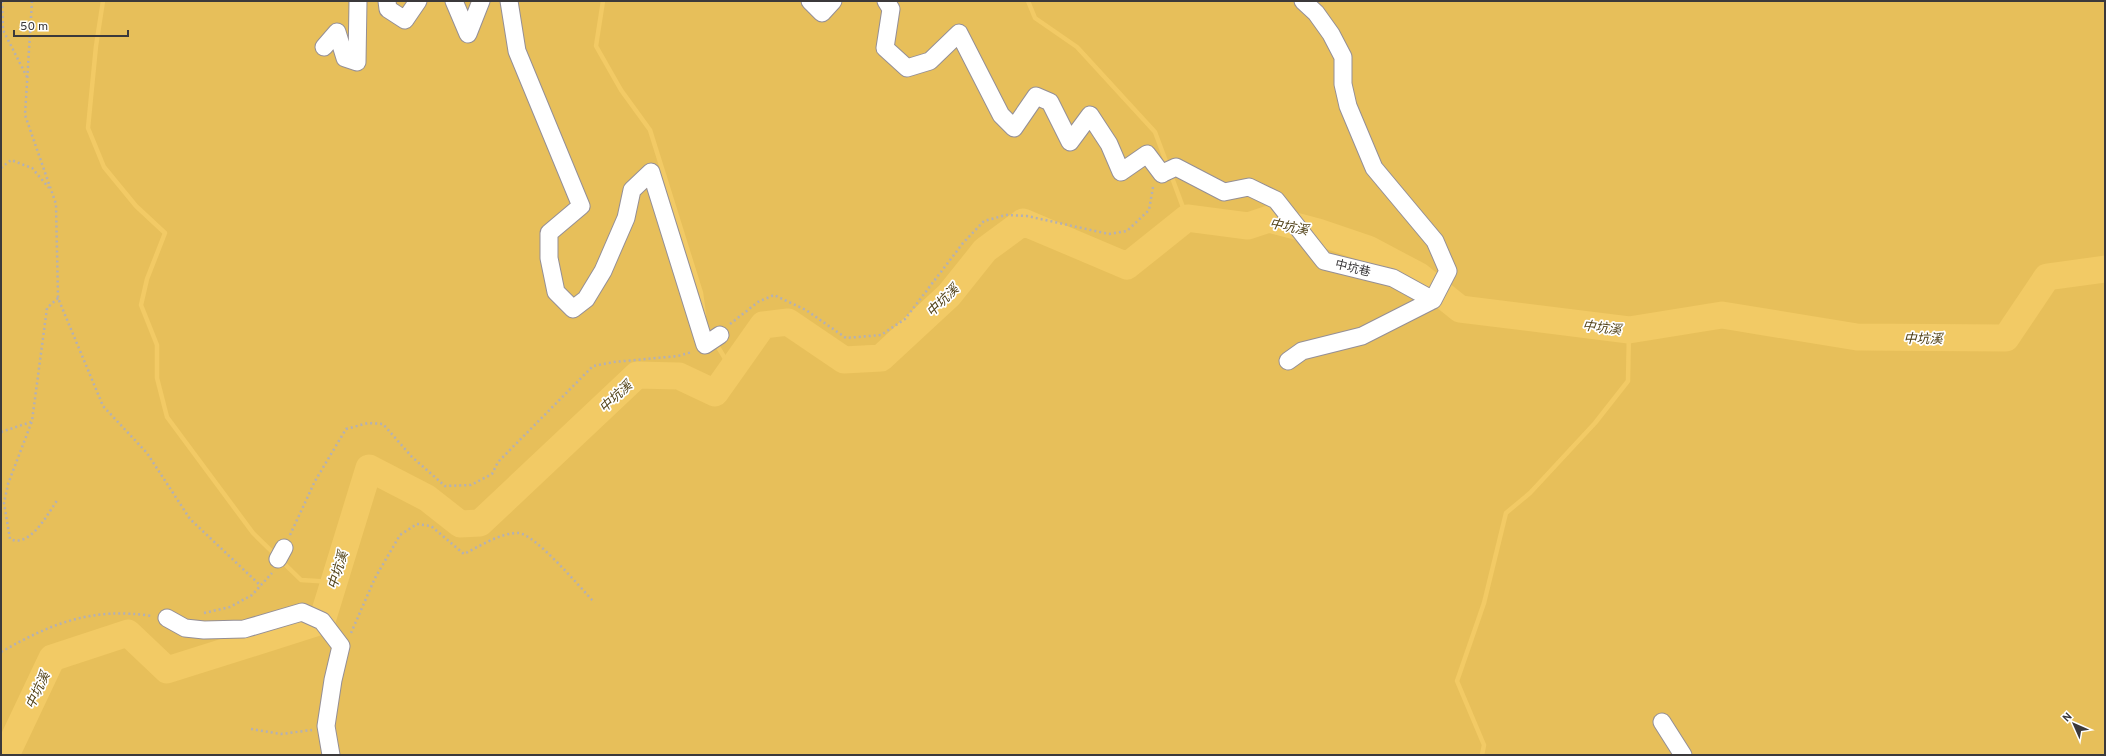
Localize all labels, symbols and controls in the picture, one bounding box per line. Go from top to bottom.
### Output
scale bar [14,12,128,38]
text: 50 m [20,19,48,35]
water label: 中坑溪 [1268,215,1311,240]
street label: 中坑巷 [1333,257,1372,281]
water label: 中坑溪 [923,280,964,321]
water label: 中坑溪 [1581,318,1624,340]
water label: 中坑溪 [1903,331,1945,348]
water label: 中坑溪 [596,376,638,417]
water label: 中坑溪 [325,547,353,592]
water label: 中坑溪 [22,668,55,712]
north arrow [2054,704,2094,744]
text: N [2060,710,2075,725]

